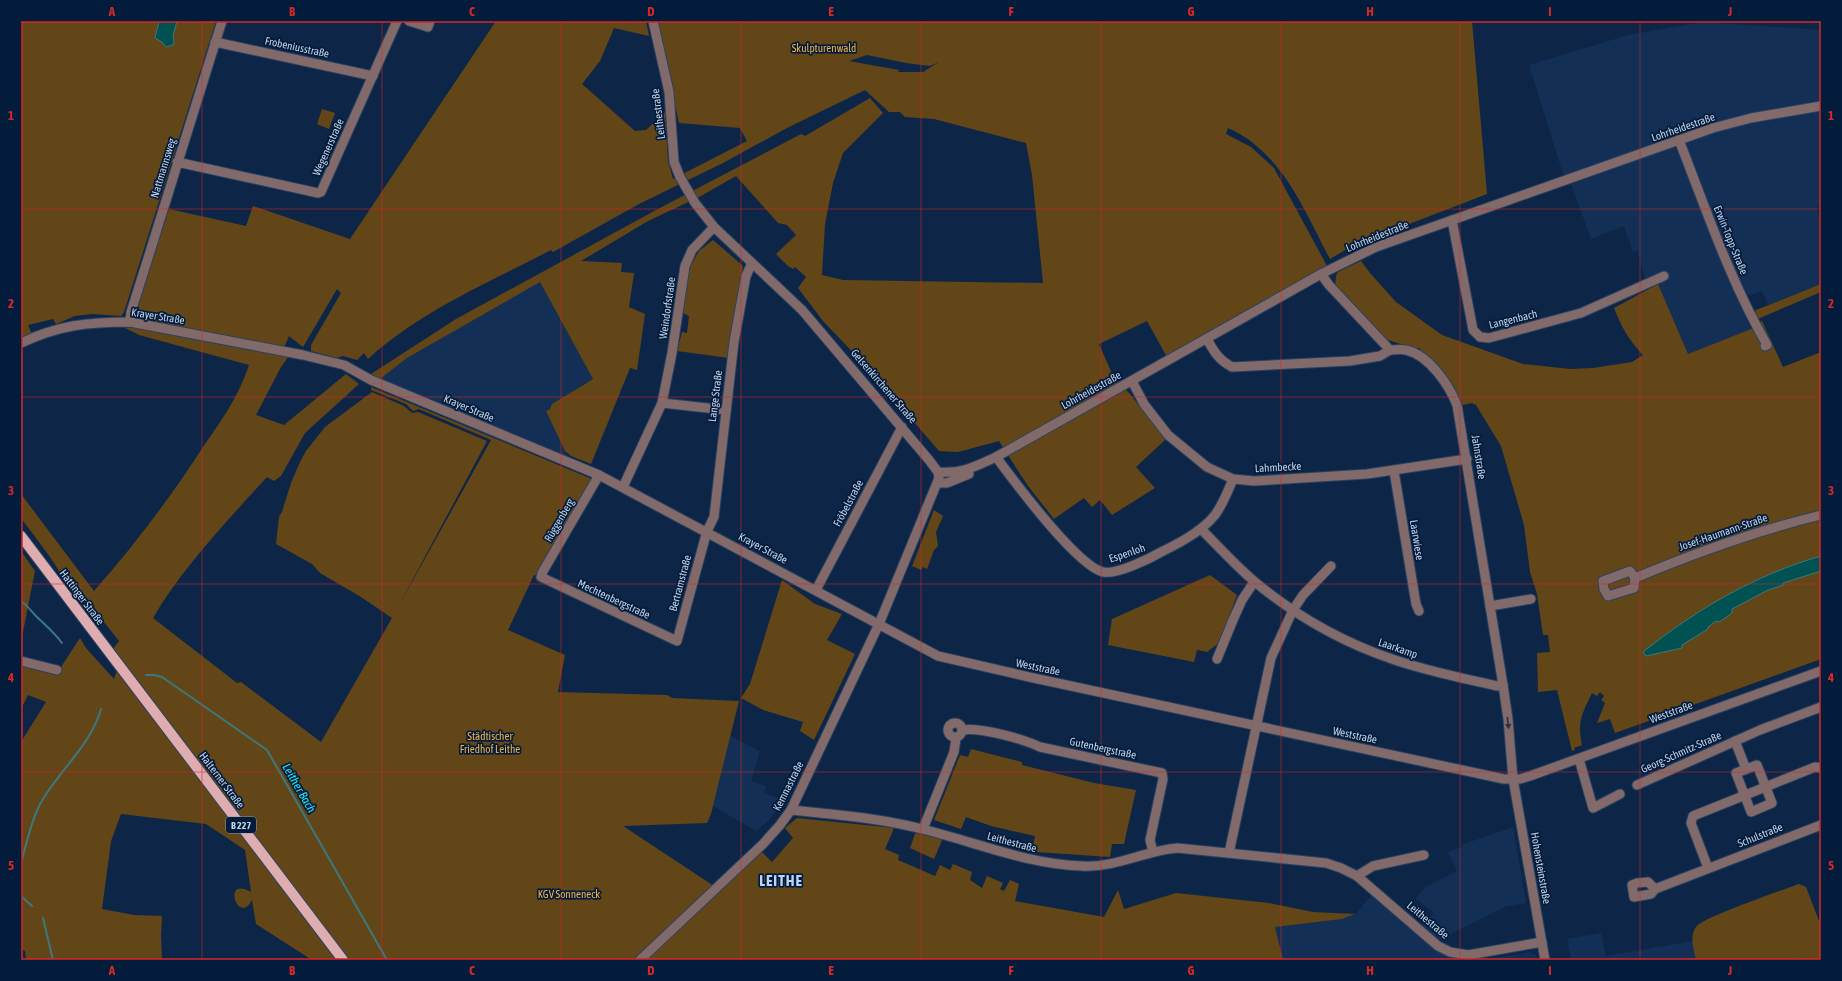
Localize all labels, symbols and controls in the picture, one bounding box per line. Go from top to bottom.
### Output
text: A [108,4,116,19]
text: B [289,4,296,19]
text: C [469,4,475,19]
text: D [647,4,655,19]
text: E [828,4,834,19]
text: F [1008,4,1014,19]
text: G [1188,4,1195,19]
text: H [1366,4,1374,19]
text: I [1548,4,1552,19]
text: J [1727,4,1732,19]
street label: Frobeniusstraße [264,34,330,60]
park label: Skulpturenwald [792,42,856,54]
street label: Leithestraße [649,88,667,140]
text: 1 [8,108,14,123]
text: 1 [1828,108,1834,123]
street label: Lohrheidestraße [1650,111,1716,143]
street label: Wegenerstraße [310,117,346,177]
street label: Nattmannsweg [148,136,178,199]
street label: Erwin-Topp-Straße [1712,204,1750,276]
street label: Lohrheidestraße [1344,218,1410,254]
street label: Weindorfstraße [657,276,677,340]
text: 2 [8,296,14,311]
text: 2 [1828,296,1834,311]
street label: Krayer Straße [130,306,186,326]
street label: Langenbach [1488,307,1538,331]
street label: Gelsenkirchener Straße [849,347,919,425]
street label: Lohrheidestraße [1059,369,1123,411]
street label: Lange Straße [706,370,724,422]
street label: Krayer Straße [442,392,496,424]
street label: Jahnstraße [1470,434,1488,480]
street label: Lahmbecke [1254,460,1302,474]
street label: Fröbelstraße [831,478,865,528]
text: 3 [8,483,14,498]
text: 3 [1828,483,1834,498]
street label: Rüggenberg [542,496,576,544]
street label: Josef-Haumann-Straße [1677,511,1769,553]
street label: Laarwiese [1408,519,1426,561]
street label: Krayer Straße [736,530,790,566]
street label: Espenloh [1107,541,1147,565]
street label: Bertramstraße [667,553,693,613]
street label: Hattinger Straße [57,567,107,627]
street label: Mechtenbergstraße [576,577,652,621]
street label: Laarkamp [1377,636,1419,660]
street label: Weststraße [1015,656,1061,678]
text: 4 [7,670,14,685]
text: 4 [1827,670,1834,685]
street label: Weststraße [1648,699,1694,725]
one-way arrow [1505,717,1512,729]
street label: Weststraße [1332,724,1378,746]
street label: Georg-Schmitz-Straße [1639,729,1723,775]
park label: Städtischer Friedhof Leithe [460,730,520,755]
street label: Gutenbergstraße [1069,735,1137,761]
street label: Halterner Straße [197,750,247,810]
street label: Kemnastraße [770,759,806,813]
water label: Leither Bach [279,761,319,815]
road number: B 227 [226,817,256,833]
street label: Schulstraße [1736,821,1784,849]
street label: Leithestraße [986,830,1038,854]
street label: Hohensteinstraße [1529,831,1553,905]
text: 5 [8,858,14,873]
text: 5 [1828,858,1834,873]
district label: LEITHE [759,872,803,889]
park label: KGV Sonneneck [538,888,600,900]
street label: Leithestraße [1405,899,1451,941]
text: A [108,963,116,978]
text: B [289,963,296,978]
text: C [469,963,475,978]
text: D [647,963,655,978]
text: E [828,963,834,978]
text: F [1008,963,1014,978]
text: G [1188,963,1195,978]
text: H [1366,963,1374,978]
text: I [1548,963,1552,978]
text: J [1727,963,1732,978]

